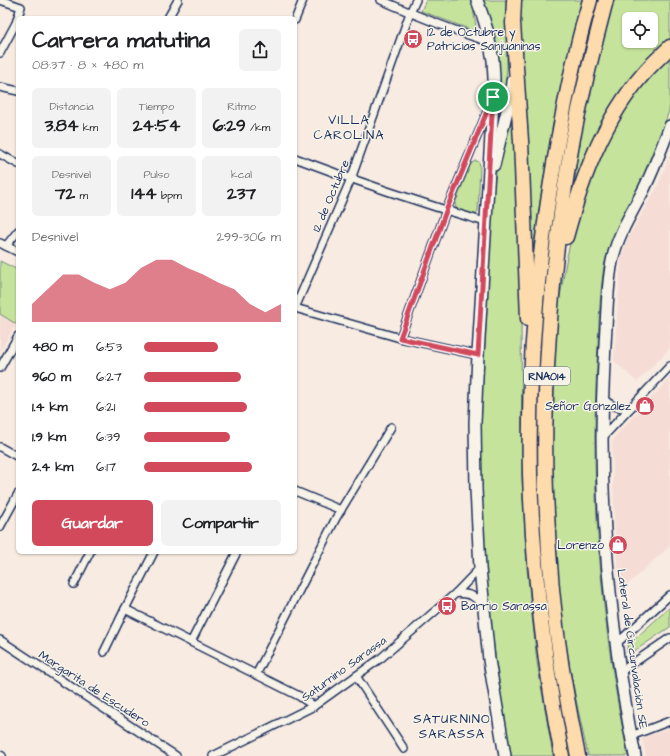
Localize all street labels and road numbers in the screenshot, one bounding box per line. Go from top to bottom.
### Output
street label: 12 de Octubre [308,157,354,235]
road number: RNA014 [524,367,570,385]
street label: Lateral de Circunvalación SE [612,568,652,730]
street label: Saturnino Sarassa [298,632,390,706]
street label: Margarita de Escudero [35,647,153,732]

